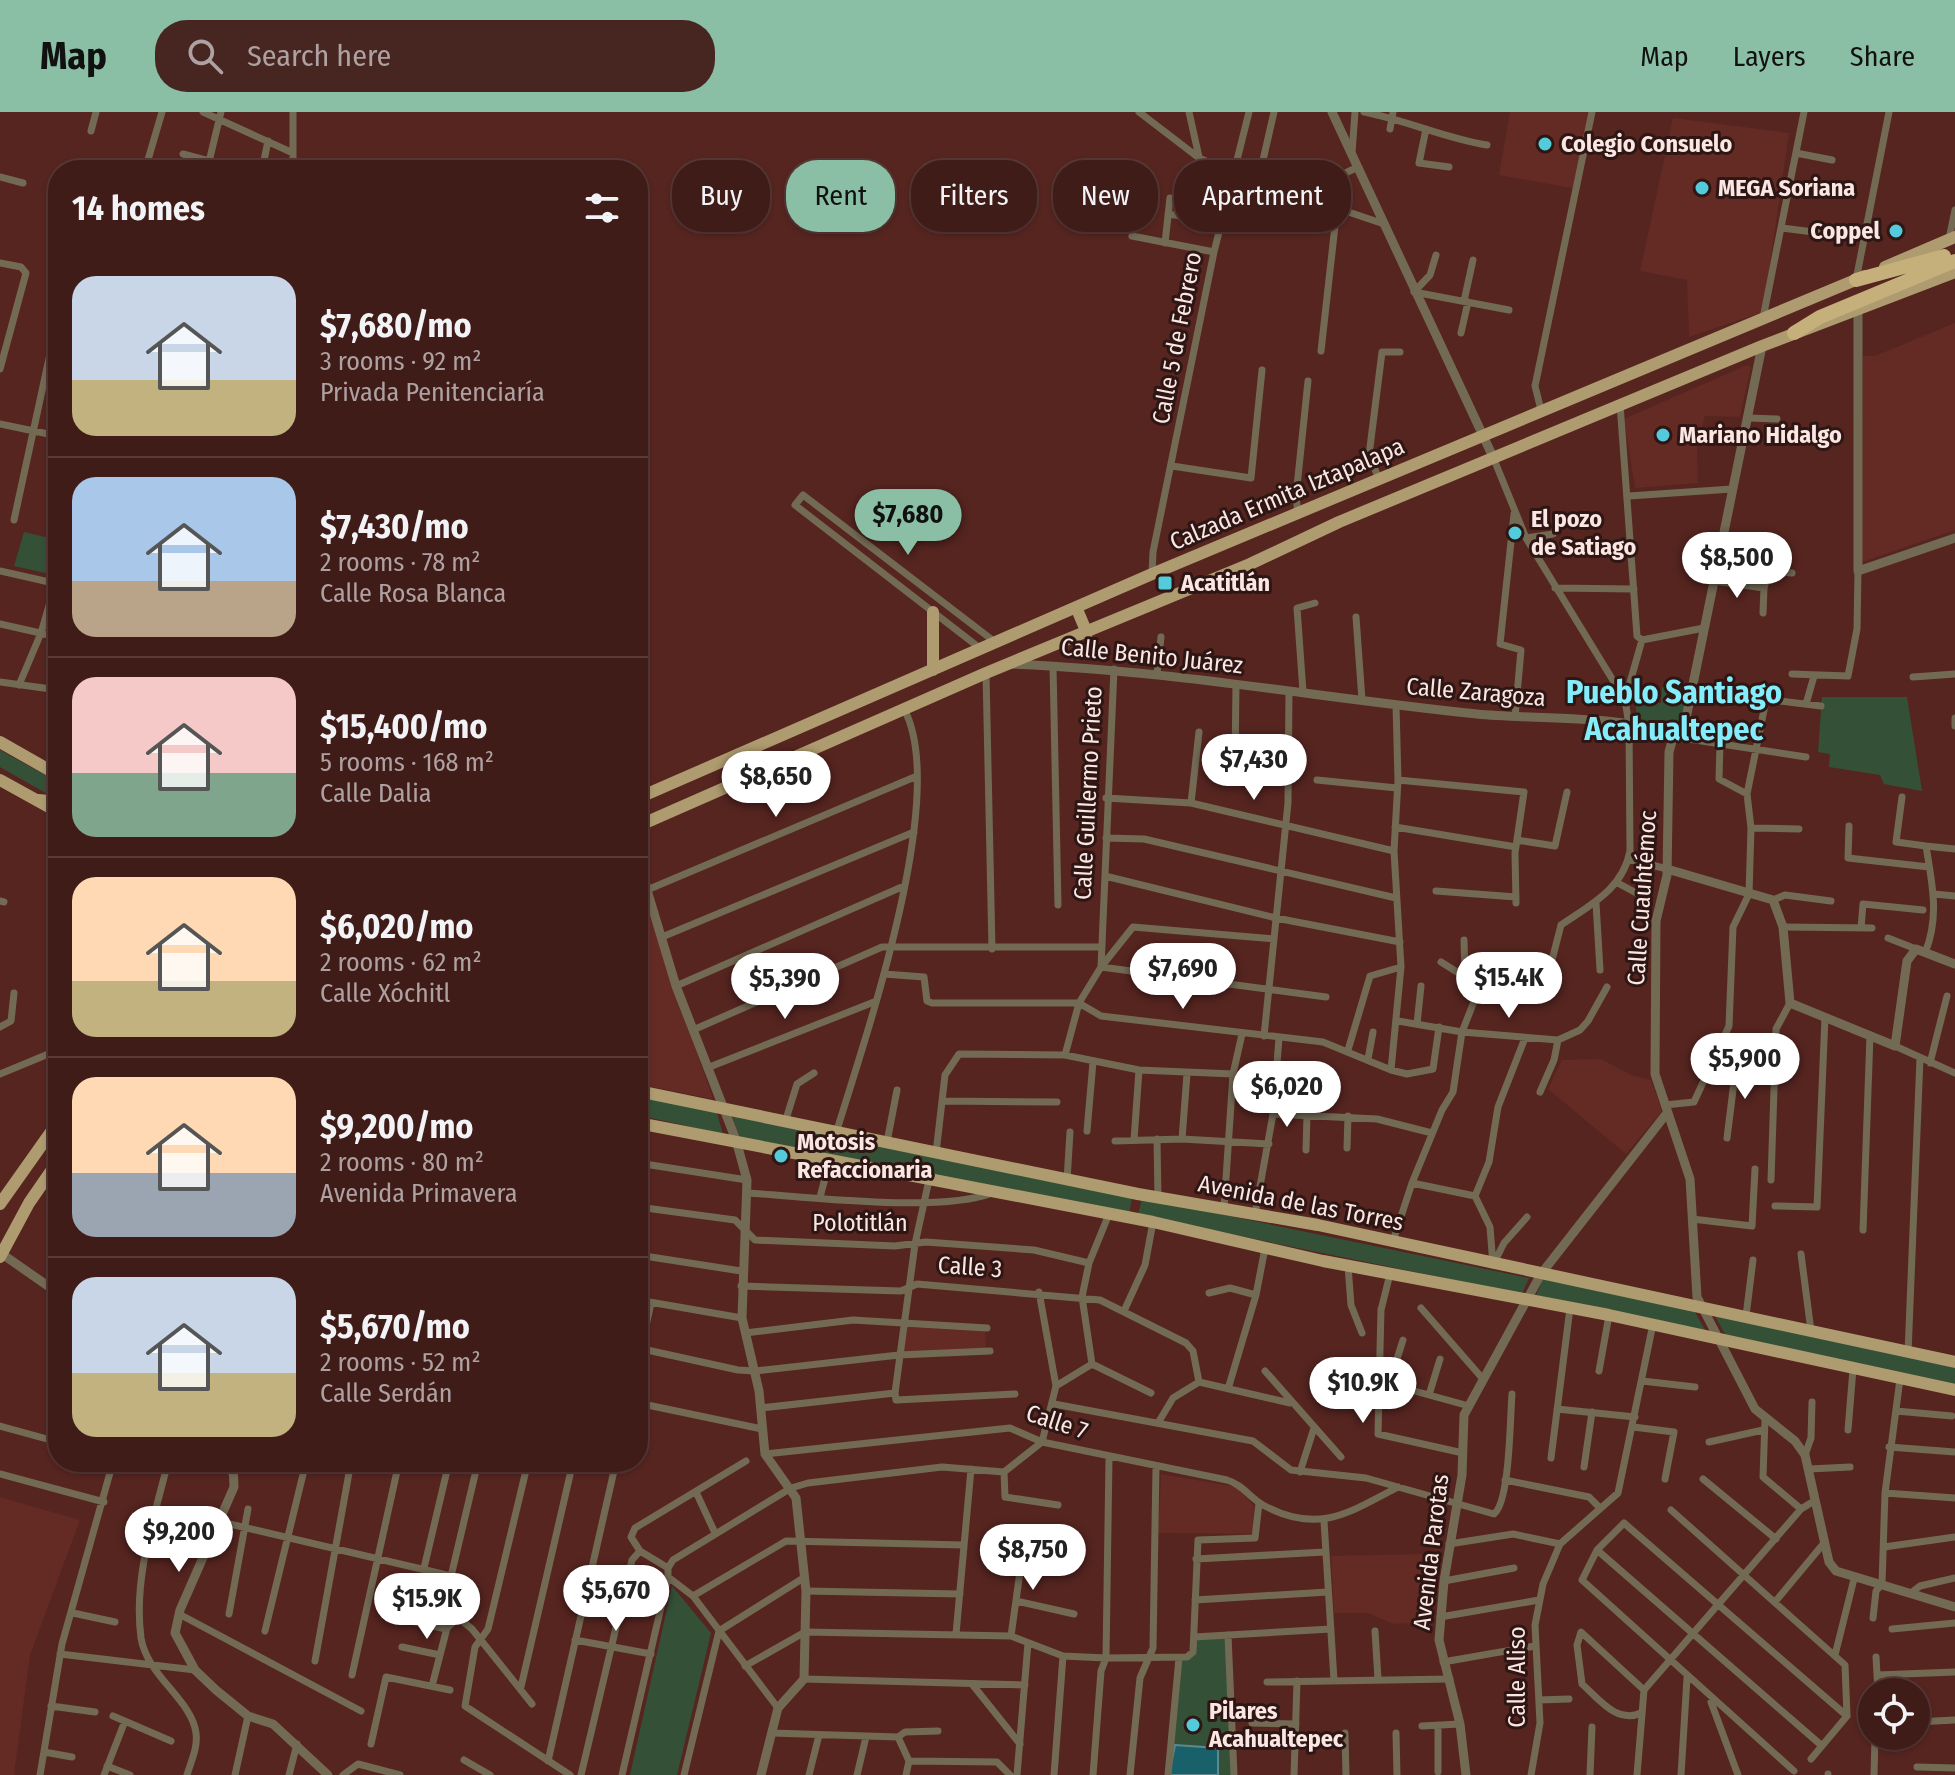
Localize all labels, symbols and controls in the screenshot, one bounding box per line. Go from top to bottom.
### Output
search box [155,20,715,92]
text: Map [40,33,107,79]
icon: search [183,34,227,78]
text: Search here [247,38,391,74]
text: Map [1640,40,1689,73]
text: Layers [1733,40,1806,73]
text: Share [1850,40,1915,73]
place label: Colegio Consuelo [1561,130,1733,158]
marker: Colegio Consuelo [1536,135,1554,153]
chip: Buy [672,160,770,232]
chip: Rent [786,160,895,232]
chip: Filters [911,160,1037,232]
chip: New [1053,160,1158,232]
chip: Apartment [1174,160,1351,232]
place label: MEGA Soriana [1718,174,1855,202]
marker: MEGA Soriana [1693,179,1711,197]
icon: filters [580,186,624,230]
text: 14 homes [72,188,205,229]
place label: Coppel [1810,217,1880,245]
marker: Coppel [1887,222,1905,240]
street label: Calle 5 de Febrero [1147,250,1207,426]
text: $7,680/mo [320,305,472,346]
icon: home [136,308,232,404]
text: 3 rooms · 92 m² [320,346,481,377]
text: Privada Penitenciaría [320,377,545,408]
place label: Mariano Hidalgo [1679,421,1842,449]
marker: Mariano Hidalgo [1654,426,1672,444]
street label: Calzada Ermita Iztapalapa [1166,432,1408,556]
pin: $7,680 [843,489,973,557]
text: $7,680 [873,499,943,530]
place label: El pozo de Satiago [1531,505,1636,561]
text: $7,430/mo [320,506,469,547]
icon: home [136,509,232,605]
marker: El pozo de Satiago [1506,524,1524,542]
pin: $8,500 [1672,532,1802,600]
text: $8,500 [1700,542,1774,573]
text: 2 rooms · 78 m² [320,547,481,578]
place label: Acatitlán [1180,569,1270,597]
marker: Acatitlán [1156,574,1174,592]
text: Calle Rosa Blanca [320,578,506,609]
street label: Calle Benito Juárez [1060,633,1244,679]
street label: Calle Zaragoza [1405,672,1547,712]
district label: Pueblo Santiago Acahualtepec [1566,673,1782,748]
street label: Calle Guillermo Prieto [1068,685,1108,901]
text: $15,400/mo [320,706,487,747]
icon: home [136,709,232,805]
pin: $7,430 [1189,734,1319,802]
text: $7,430 [1220,744,1288,775]
text: 5 rooms · 168 m² [320,747,494,778]
pin: $8,650 [711,751,841,819]
text: $8,650 [740,761,812,792]
text: Calle Dalia [320,778,431,809]
street label: Calle Cuauhtémoc [1622,809,1662,987]
text: $6,020/mo [320,906,473,947]
icon: home [136,909,232,1005]
pin: $7,690 [1118,943,1248,1011]
text: 2 rooms · 62 m² [320,947,482,978]
pin: $15.4K [1444,952,1574,1020]
pin: $5,390 [720,953,850,1021]
text: $7,690 [1148,953,1218,984]
text: $15.4K [1474,962,1544,993]
text: $5,390 [749,963,821,994]
text: Calle Xóchitl [320,978,450,1009]
pin: $5,900 [1680,1033,1810,1101]
text: $5,900 [1709,1043,1781,1074]
pin: $6,020 [1222,1061,1352,1129]
text: $6,020 [1251,1071,1323,1102]
text: $9,200/mo [320,1106,474,1147]
icon: home [136,1109,232,1205]
place label: Motosis Refaccionaria [797,1128,933,1184]
text: 2 rooms · 80 m² [320,1147,484,1178]
marker: Motosis Refaccionaria [772,1147,790,1165]
street label: Avenida de las Torres [1196,1169,1406,1237]
text: Avenida Primavera [320,1178,517,1209]
street label: Polotitlán [812,1209,908,1237]
street label: Calle 3 [937,1251,1003,1283]
text: $5,670/mo [320,1306,470,1347]
icon: home [136,1309,232,1405]
text: 2 rooms · 52 m² [320,1347,481,1378]
pin: $10.9K [1298,1357,1428,1425]
text: $10.9K [1327,1367,1399,1398]
text: Calle Serdán [320,1378,452,1409]
street label: Calle 7 [1023,1399,1092,1445]
street label: Avenida Parotas [1408,1472,1454,1632]
pin: $9,200 [114,1506,244,1574]
text: $9,200 [143,1516,215,1547]
pin: $8,750 [968,1524,1098,1592]
text: $8,750 [998,1534,1068,1565]
pin: $5,670 [551,1565,681,1633]
pin: $15.9K [362,1573,492,1641]
text: $5,670 [581,1575,651,1606]
text: $15.9K [392,1583,462,1614]
street label: Calle Aliso [1503,1626,1531,1728]
map controls [1858,1678,1930,1750]
button: locate [1858,1678,1930,1750]
place label: Pilares Acahualtepec [1208,1697,1344,1753]
marker: Pilares Acahualtepec [1184,1716,1202,1734]

